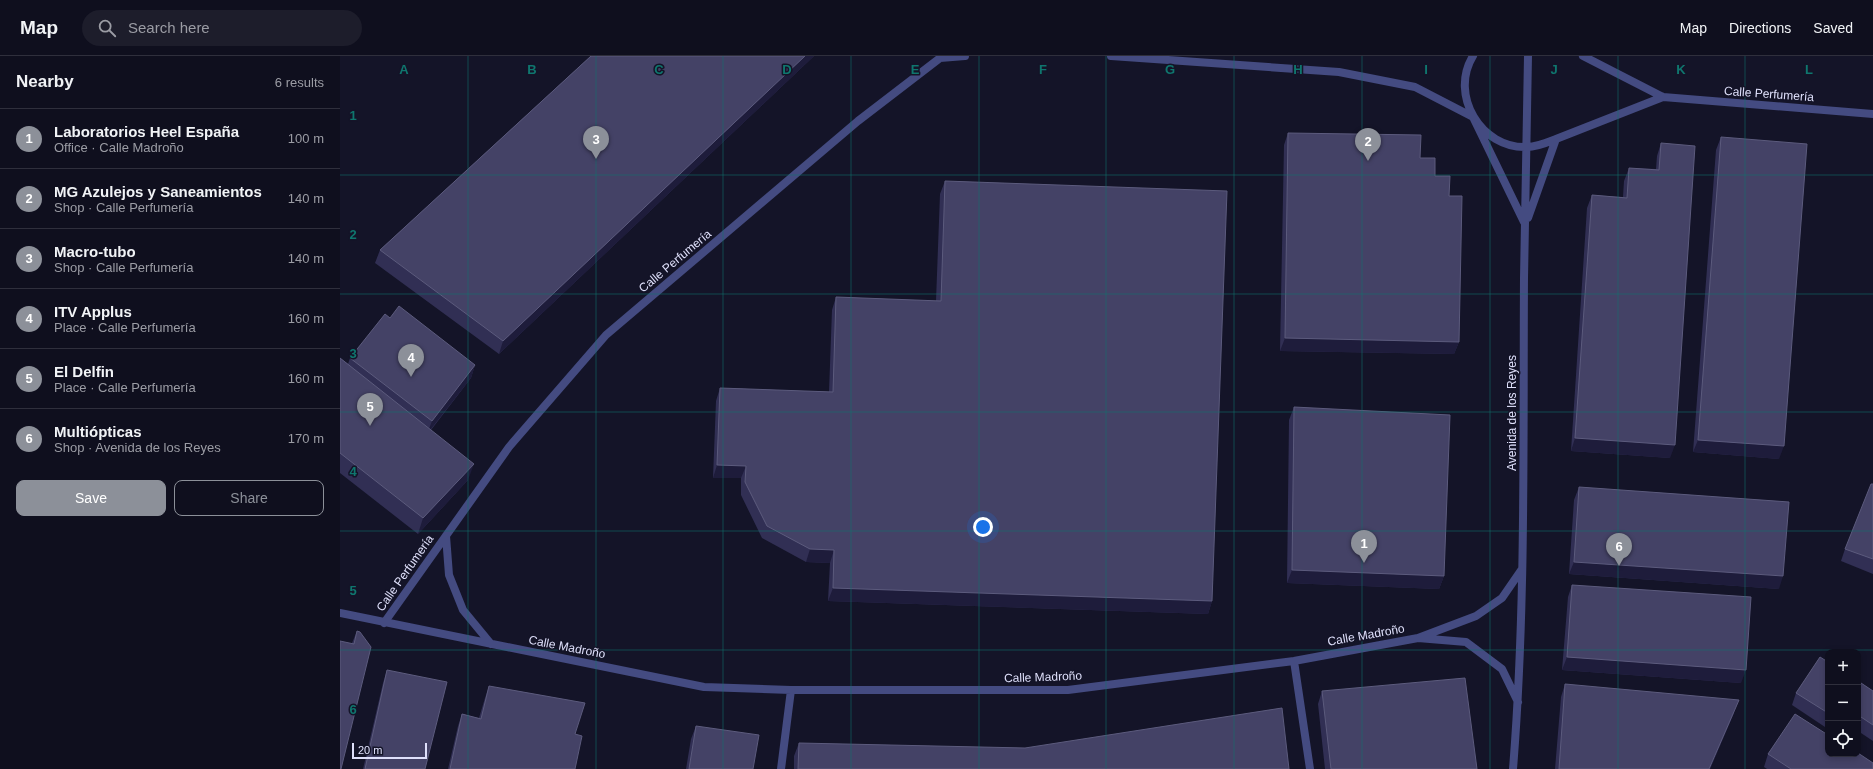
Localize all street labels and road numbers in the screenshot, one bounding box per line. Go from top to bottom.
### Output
street label: Calle Perfumería [1724,84,1815,104]
street label: Calle Perfumería [636,226,714,295]
street label: Avenida de los Reyes [1505,355,1519,471]
street label: Calle Perfumería [373,532,437,614]
street label: Calle Madroño [1326,621,1406,649]
street label: Calle Madroño [527,633,607,661]
street label: Calle Madroño [1004,669,1083,685]

